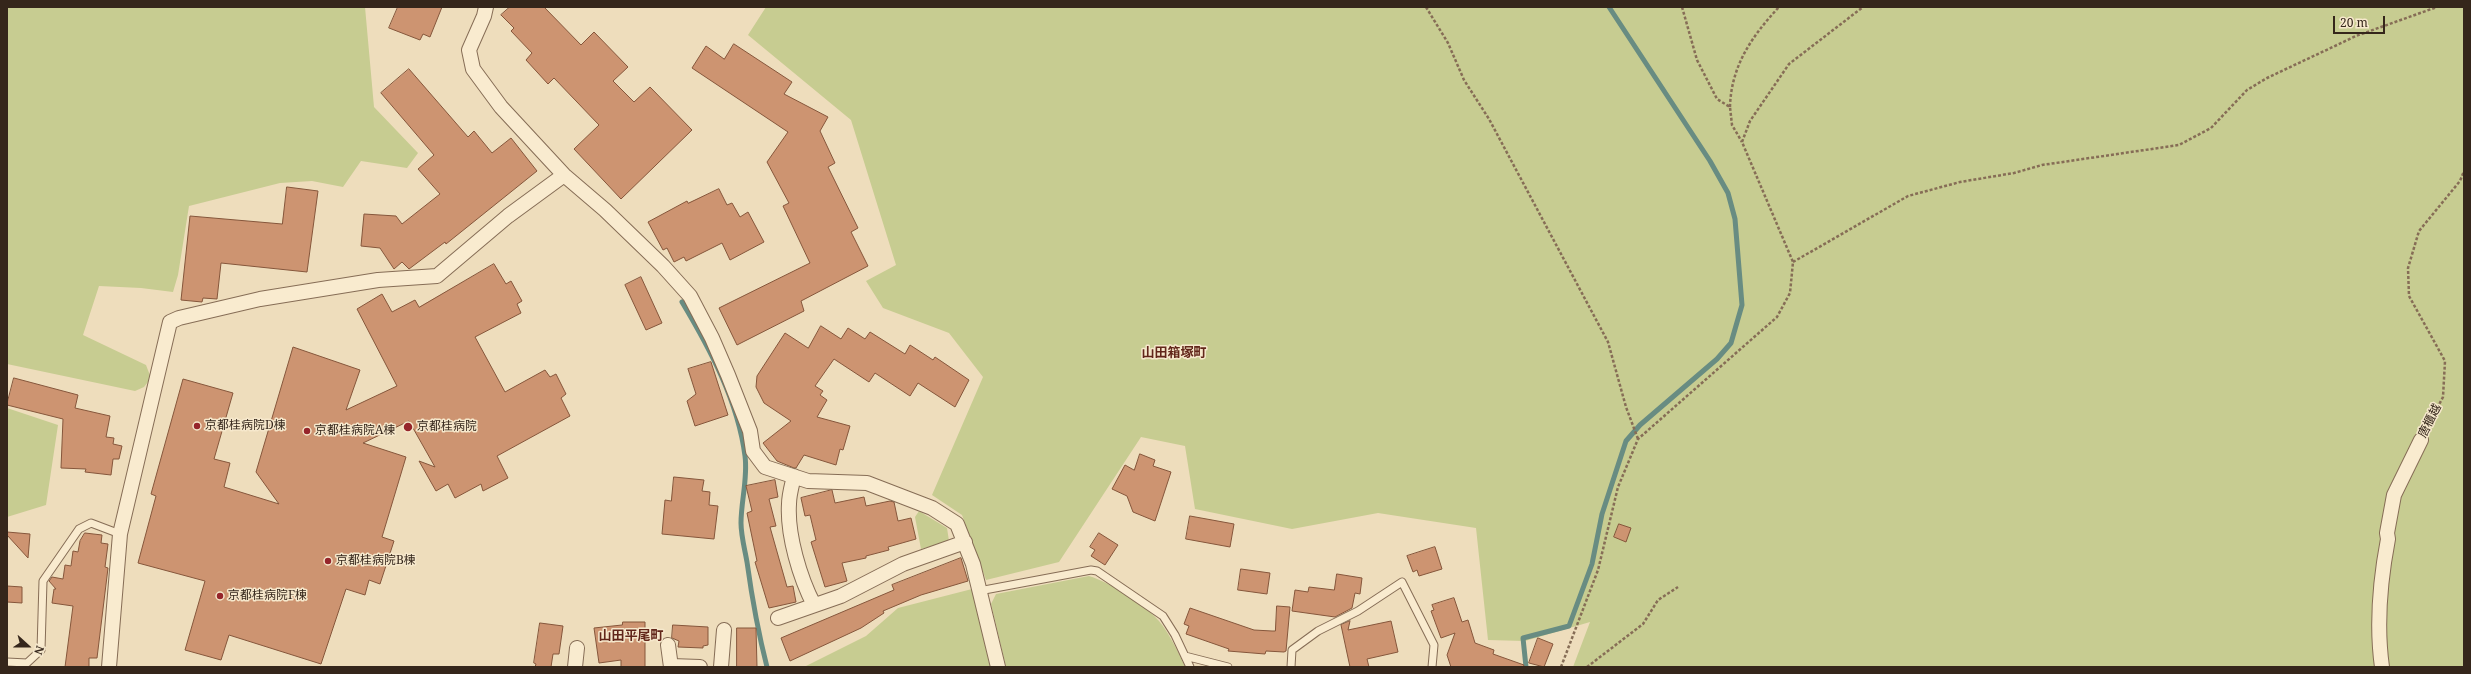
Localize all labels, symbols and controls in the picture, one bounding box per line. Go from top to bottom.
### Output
scale bar [2335,8,2387,34]
text: 20 m [2340,14,2368,31]
district label: 山田箱塚町 [1142,345,1206,361]
street label: 唐櫃越 [2415,402,2445,440]
place label: 京都桂病院D棟 [205,419,286,433]
place label: 京都桂病院 [417,420,477,434]
marker: 京都桂病院D棟 [192,421,202,431]
marker: 京都桂病院 [402,421,414,433]
place label: 京都桂病院A棟 [315,424,395,438]
marker: 京都桂病院A棟 [302,426,312,436]
place label: 京都桂病院B棟 [336,554,416,568]
marker: 京都桂病院B棟 [323,556,333,566]
place label: 京都桂病院F棟 [228,589,307,603]
marker: 京都桂病院F棟 [215,591,225,601]
north arrow [8,626,48,666]
district label: 山田平尾町 [599,628,663,644]
text: N [31,644,48,657]

